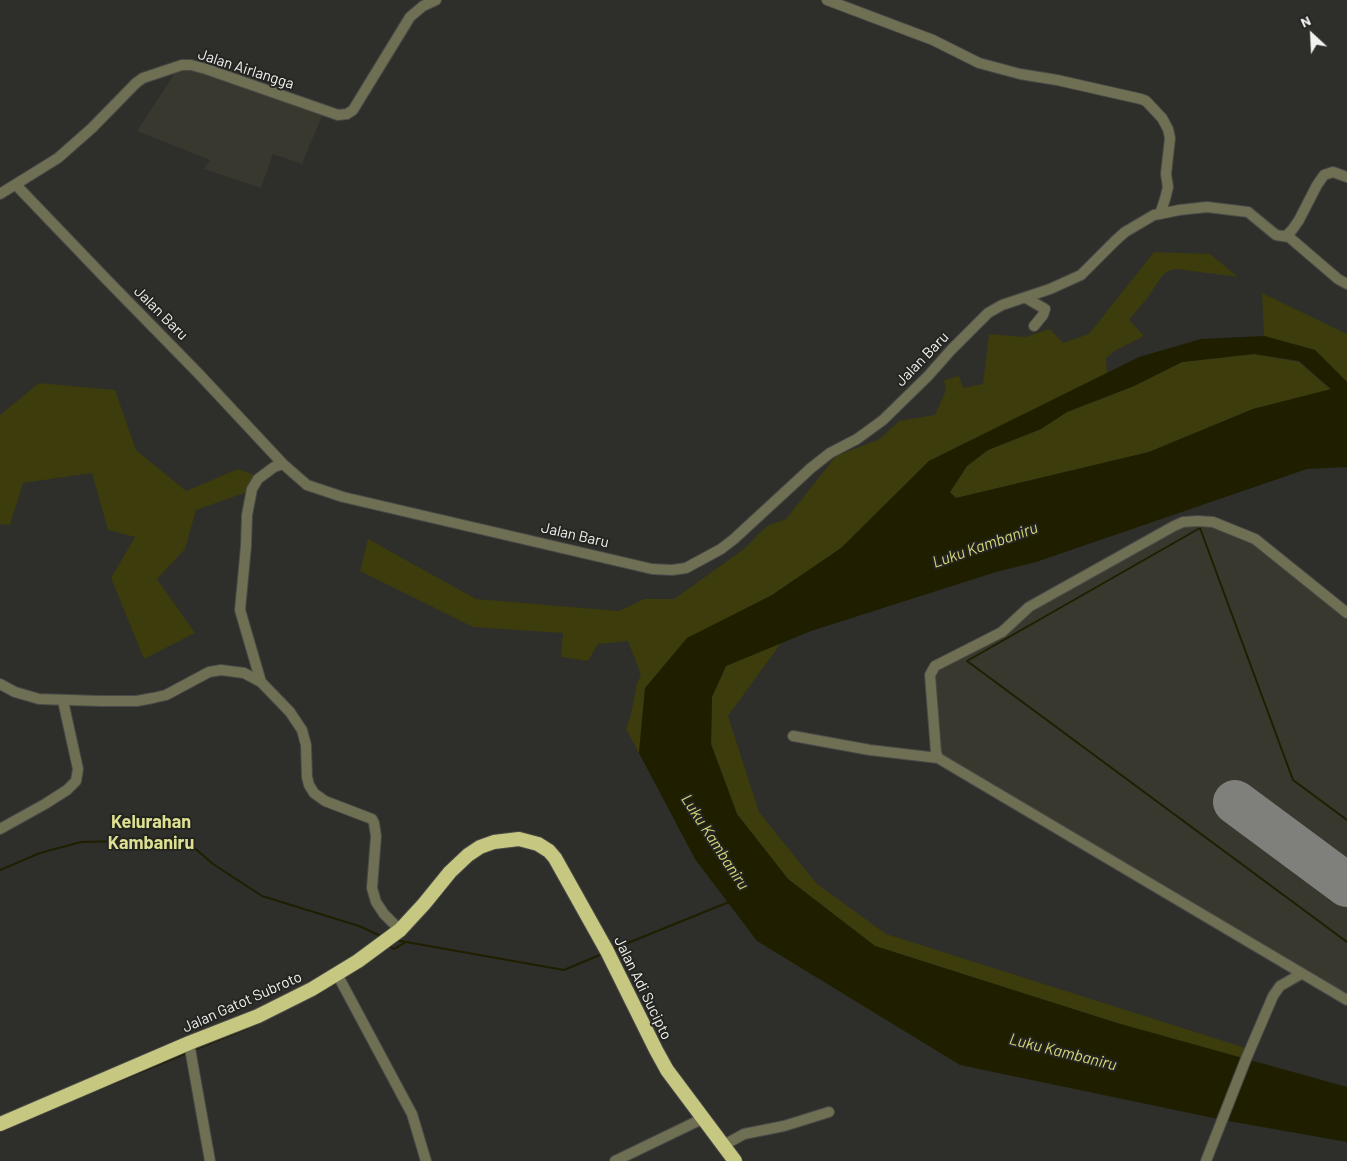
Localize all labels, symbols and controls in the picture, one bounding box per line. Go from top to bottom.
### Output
north arrow [1287,10,1337,60]
text: N [1298,11,1313,31]
street label: Jalan Airlangga [196,45,296,93]
street label: Jalan Baru [130,282,192,344]
street label: Jalan Baru [892,328,952,390]
street label: Jalan Baru [539,518,611,552]
water label: Luku Kambaniru [930,518,1040,572]
water label: Luku Kambaniru [677,791,753,893]
district label: Kelurahan Kambaniru [108,811,194,854]
street label: Jalan Adi Sucipto [610,933,676,1043]
street label: Jalan Gatot Subroto [179,968,305,1036]
water label: Luku Kambaniru [1007,1029,1119,1075]

